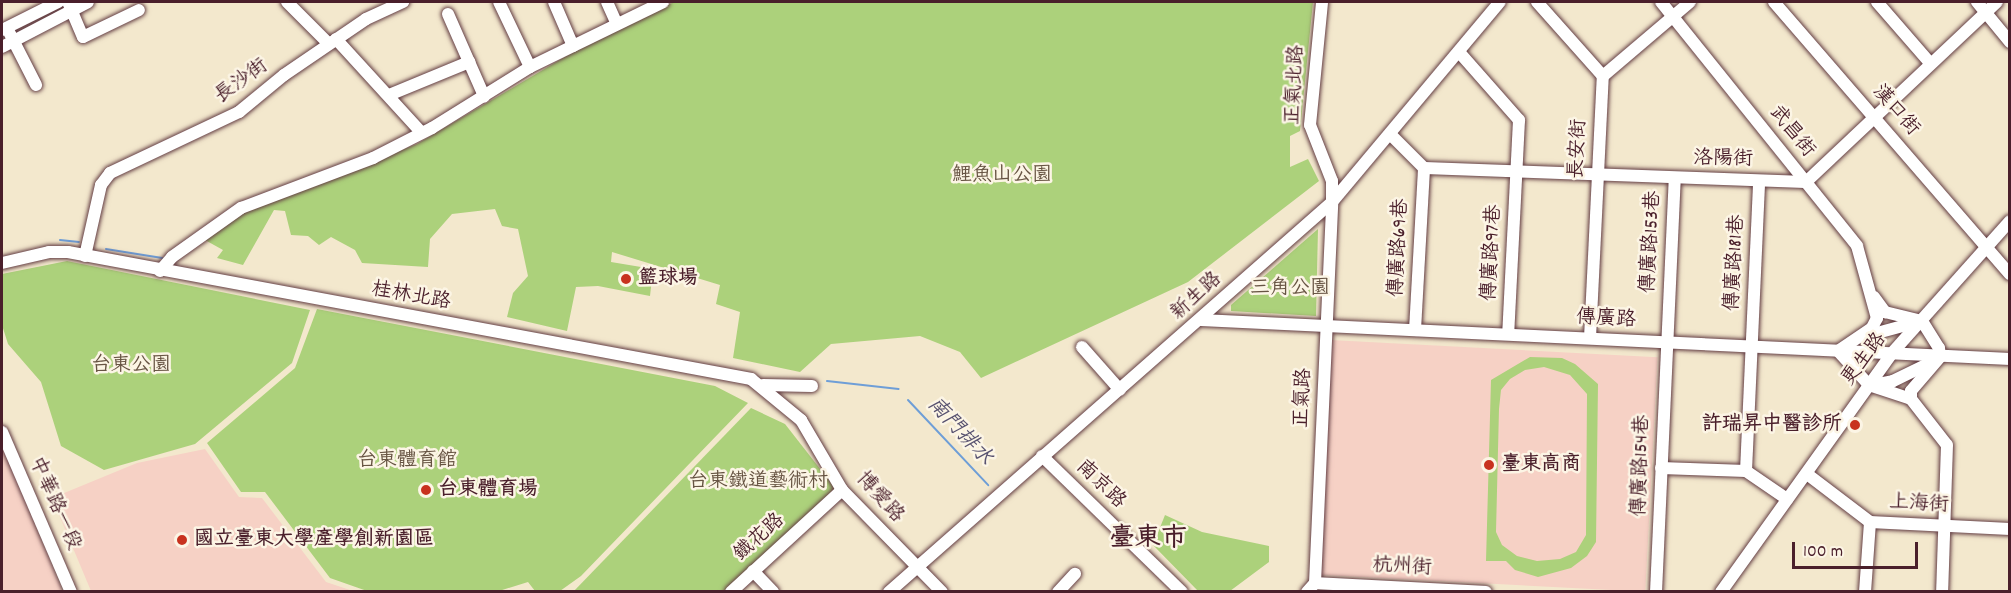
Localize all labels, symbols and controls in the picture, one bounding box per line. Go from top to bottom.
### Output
street label: 正氣北路 [1282,44,1310,126]
street label: 長沙街 [211,55,273,109]
street label: 漢口街 [1866,80,1924,142]
street label: 武昌街 [1763,101,1819,163]
street label: 長安街 [1565,118,1593,180]
street label: 洛陽街 [1693,147,1753,173]
park label: 鯉魚山公園 [952,164,1052,188]
street label: 傳廣路153巷 [1637,190,1667,294]
street label: 傳廣路69巷 [1385,198,1415,298]
street label: 傳廣路97巷 [1478,204,1508,302]
street label: 傳廣路181巷 [1721,214,1751,312]
place label: 籃球場 [638,267,698,291]
street label: 新生路 [1167,268,1227,326]
marker: 籃球場 [619,272,633,286]
park label: 三角公園 [1250,277,1330,301]
street label: 桂林北路 [370,278,452,316]
street label: 傳廣路 [1575,306,1637,334]
street label: 更生路 [1837,329,1893,391]
park label: 台東公園 [91,354,171,378]
street label: 正氣路 [1290,367,1318,429]
water label: 南門排水 [921,393,997,471]
place label: 許瑞昇中醫診所 [1702,413,1842,437]
street label: 傳廣路154巷 [1628,415,1656,517]
marker: 許瑞昇中醫診所 [1846,416,1864,434]
park label: 台東體育館 [357,449,457,473]
street label: 中華路一段 [23,453,85,555]
place label: 臺東高商 [1501,453,1581,477]
street label: 南京路 [1070,456,1130,514]
marker: 臺東高商 [1482,458,1496,472]
street label: 博愛路 [850,468,908,528]
park label: 台東鐵道藝術村 [688,470,828,494]
place label: 台東體育場 [438,478,538,502]
marker: 台東體育場 [419,483,433,497]
street label: 上海街 [1888,491,1950,519]
street label: 鐵花路 [730,509,790,567]
district label: 臺東市 [1109,524,1187,556]
place label: 國立臺東大學產學創新園區 [194,528,434,552]
scale bar [1795,530,1921,568]
marker: 國立臺東大學產學創新園區 [175,533,189,547]
text: 100 m [1803,540,1843,565]
street label: 杭州街 [1371,554,1433,582]

